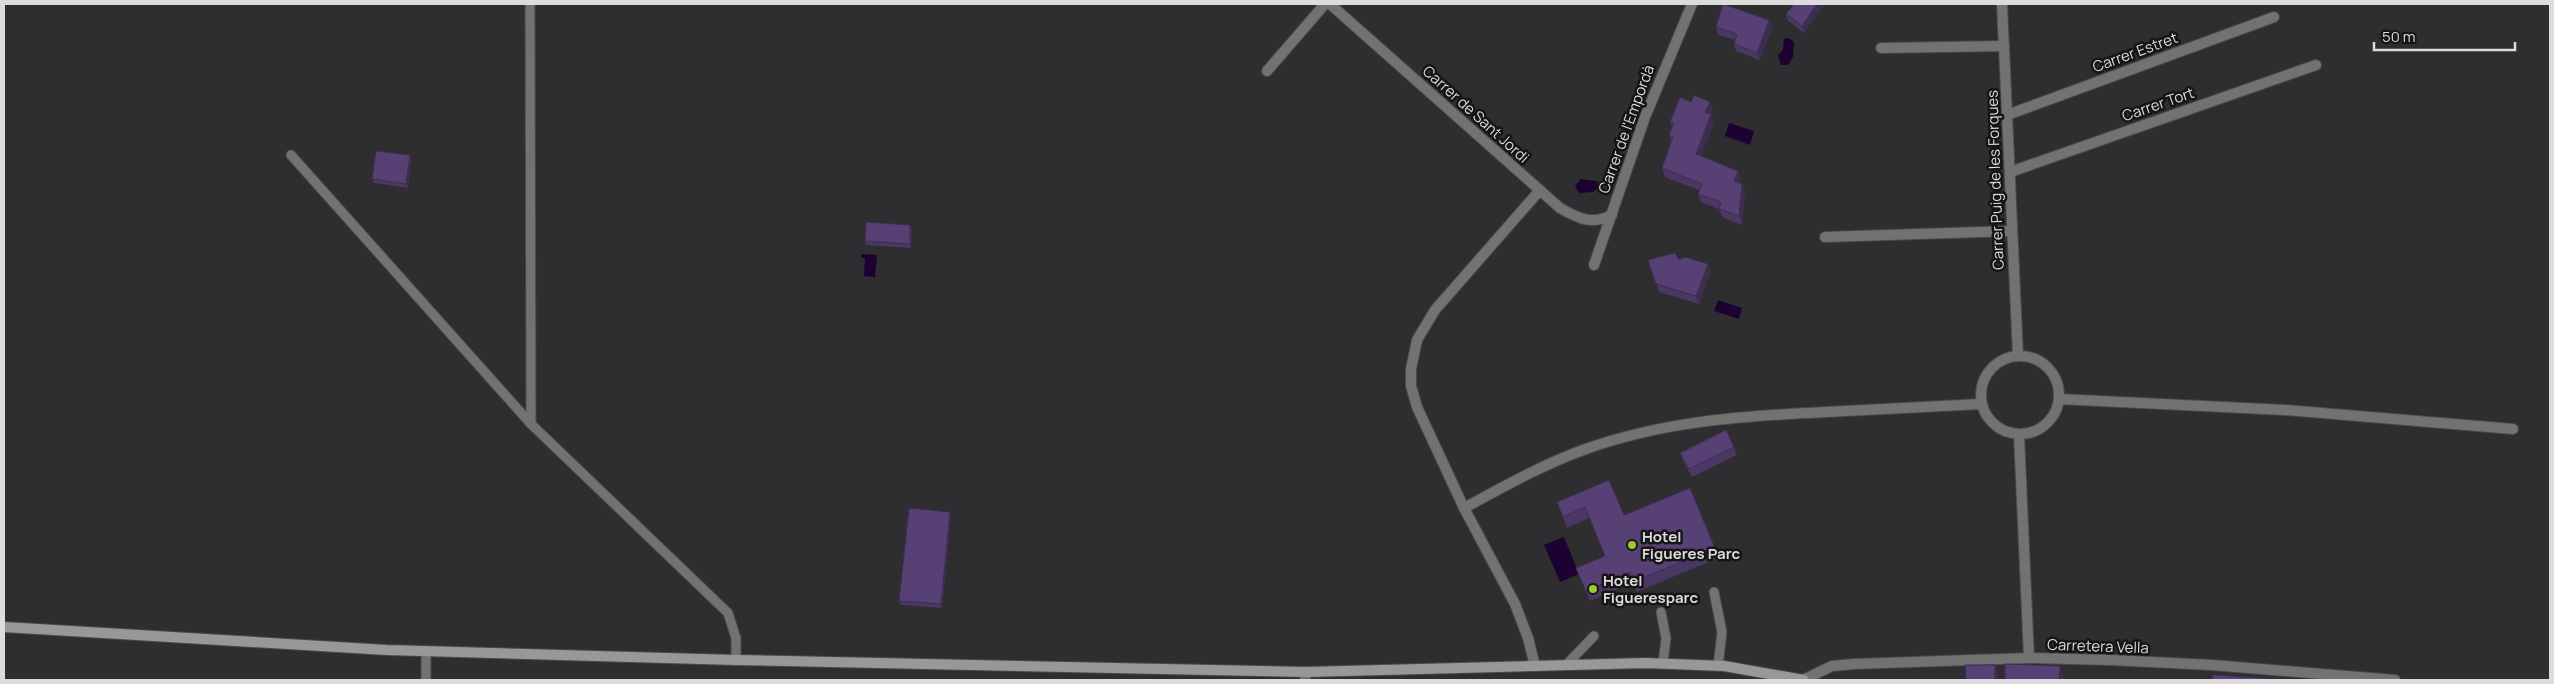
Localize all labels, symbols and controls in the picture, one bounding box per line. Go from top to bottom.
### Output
scale bar [2374,20,2515,52]
text: 50 m [2382,26,2416,47]
street label: Carrer Estret [2089,27,2181,77]
street label: Carrer de Sant Jordi [1418,61,1534,167]
street label: Carrer de l'Empordà [1593,62,1659,196]
street label: Carrer Tort [2119,82,2197,126]
street label: Carrer Puig de les Forques [1981,90,2009,270]
place label: Hotel Figueres Parc [1642,526,1741,564]
marker: Hotel Figueres Parc [1626,539,1638,551]
place label: Hotel Figueresparc [1603,570,1698,608]
marker: Hotel Figueresparc [1587,583,1599,595]
street label: Carretera Vella [2047,634,2149,658]

